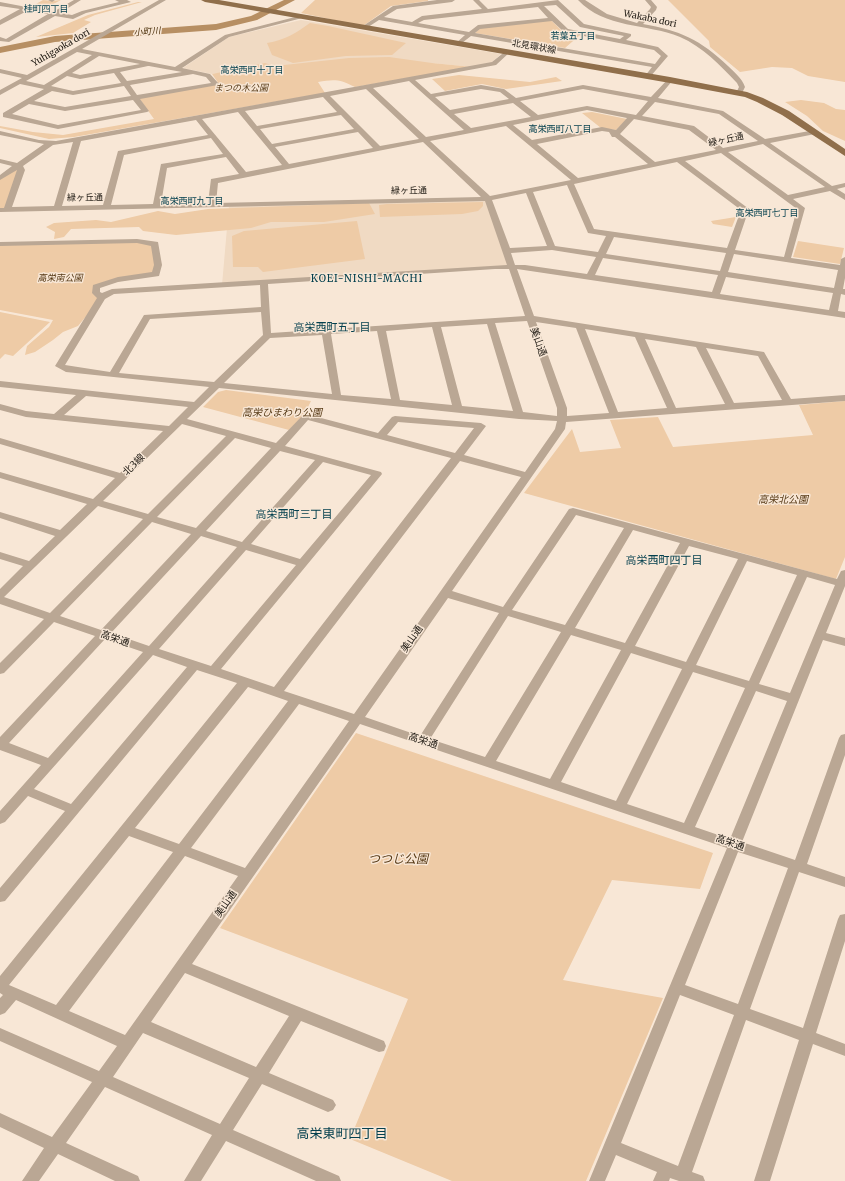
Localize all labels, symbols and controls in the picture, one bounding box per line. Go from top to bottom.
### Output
district label: 桂町四丁目 [24,4,68,14]
street label: Wakaba dori [622,8,678,30]
water label: 小町川 [133,25,161,39]
street label: Yuhigaoka dori [30,27,92,69]
district label: 若葉五丁目 [551,31,595,41]
street label: 北見環状線 [511,38,557,56]
district label: 高栄西町十丁目 [221,65,283,75]
park label: まつの木公園 [214,83,268,93]
district label: 高栄西町八丁目 [529,124,591,134]
street label: 緑ヶ丘通 [707,131,745,149]
street label: 緑ヶ丘通 [391,185,427,197]
street label: 緑ヶ丘通 [67,192,103,204]
district label: 高栄西町九丁目 [161,196,223,206]
district label: 高栄西町七丁目 [736,208,798,218]
park label: 高栄南公園 [38,273,82,283]
district label: KOEI-NISHI-MACHI [311,273,423,285]
district label: 高栄西町五丁目 [294,321,370,335]
street label: 美山通 [527,326,549,358]
park label: 高栄ひまわり公園 [242,407,322,419]
street label: 北3線 [121,452,147,478]
park label: 高栄北公園 [758,494,808,506]
district label: 高栄西町三丁目 [256,508,332,522]
district label: 高栄西町四丁目 [626,554,702,568]
street label: 美山通 [398,623,426,655]
street label: 高栄通 [99,628,131,650]
street label: 高栄通 [407,731,439,751]
street label: 高栄通 [714,832,746,854]
park label: つつじ公園 [368,853,428,867]
street label: 美山通 [212,888,240,920]
district label: 高栄東町四丁目 [297,1126,387,1142]

